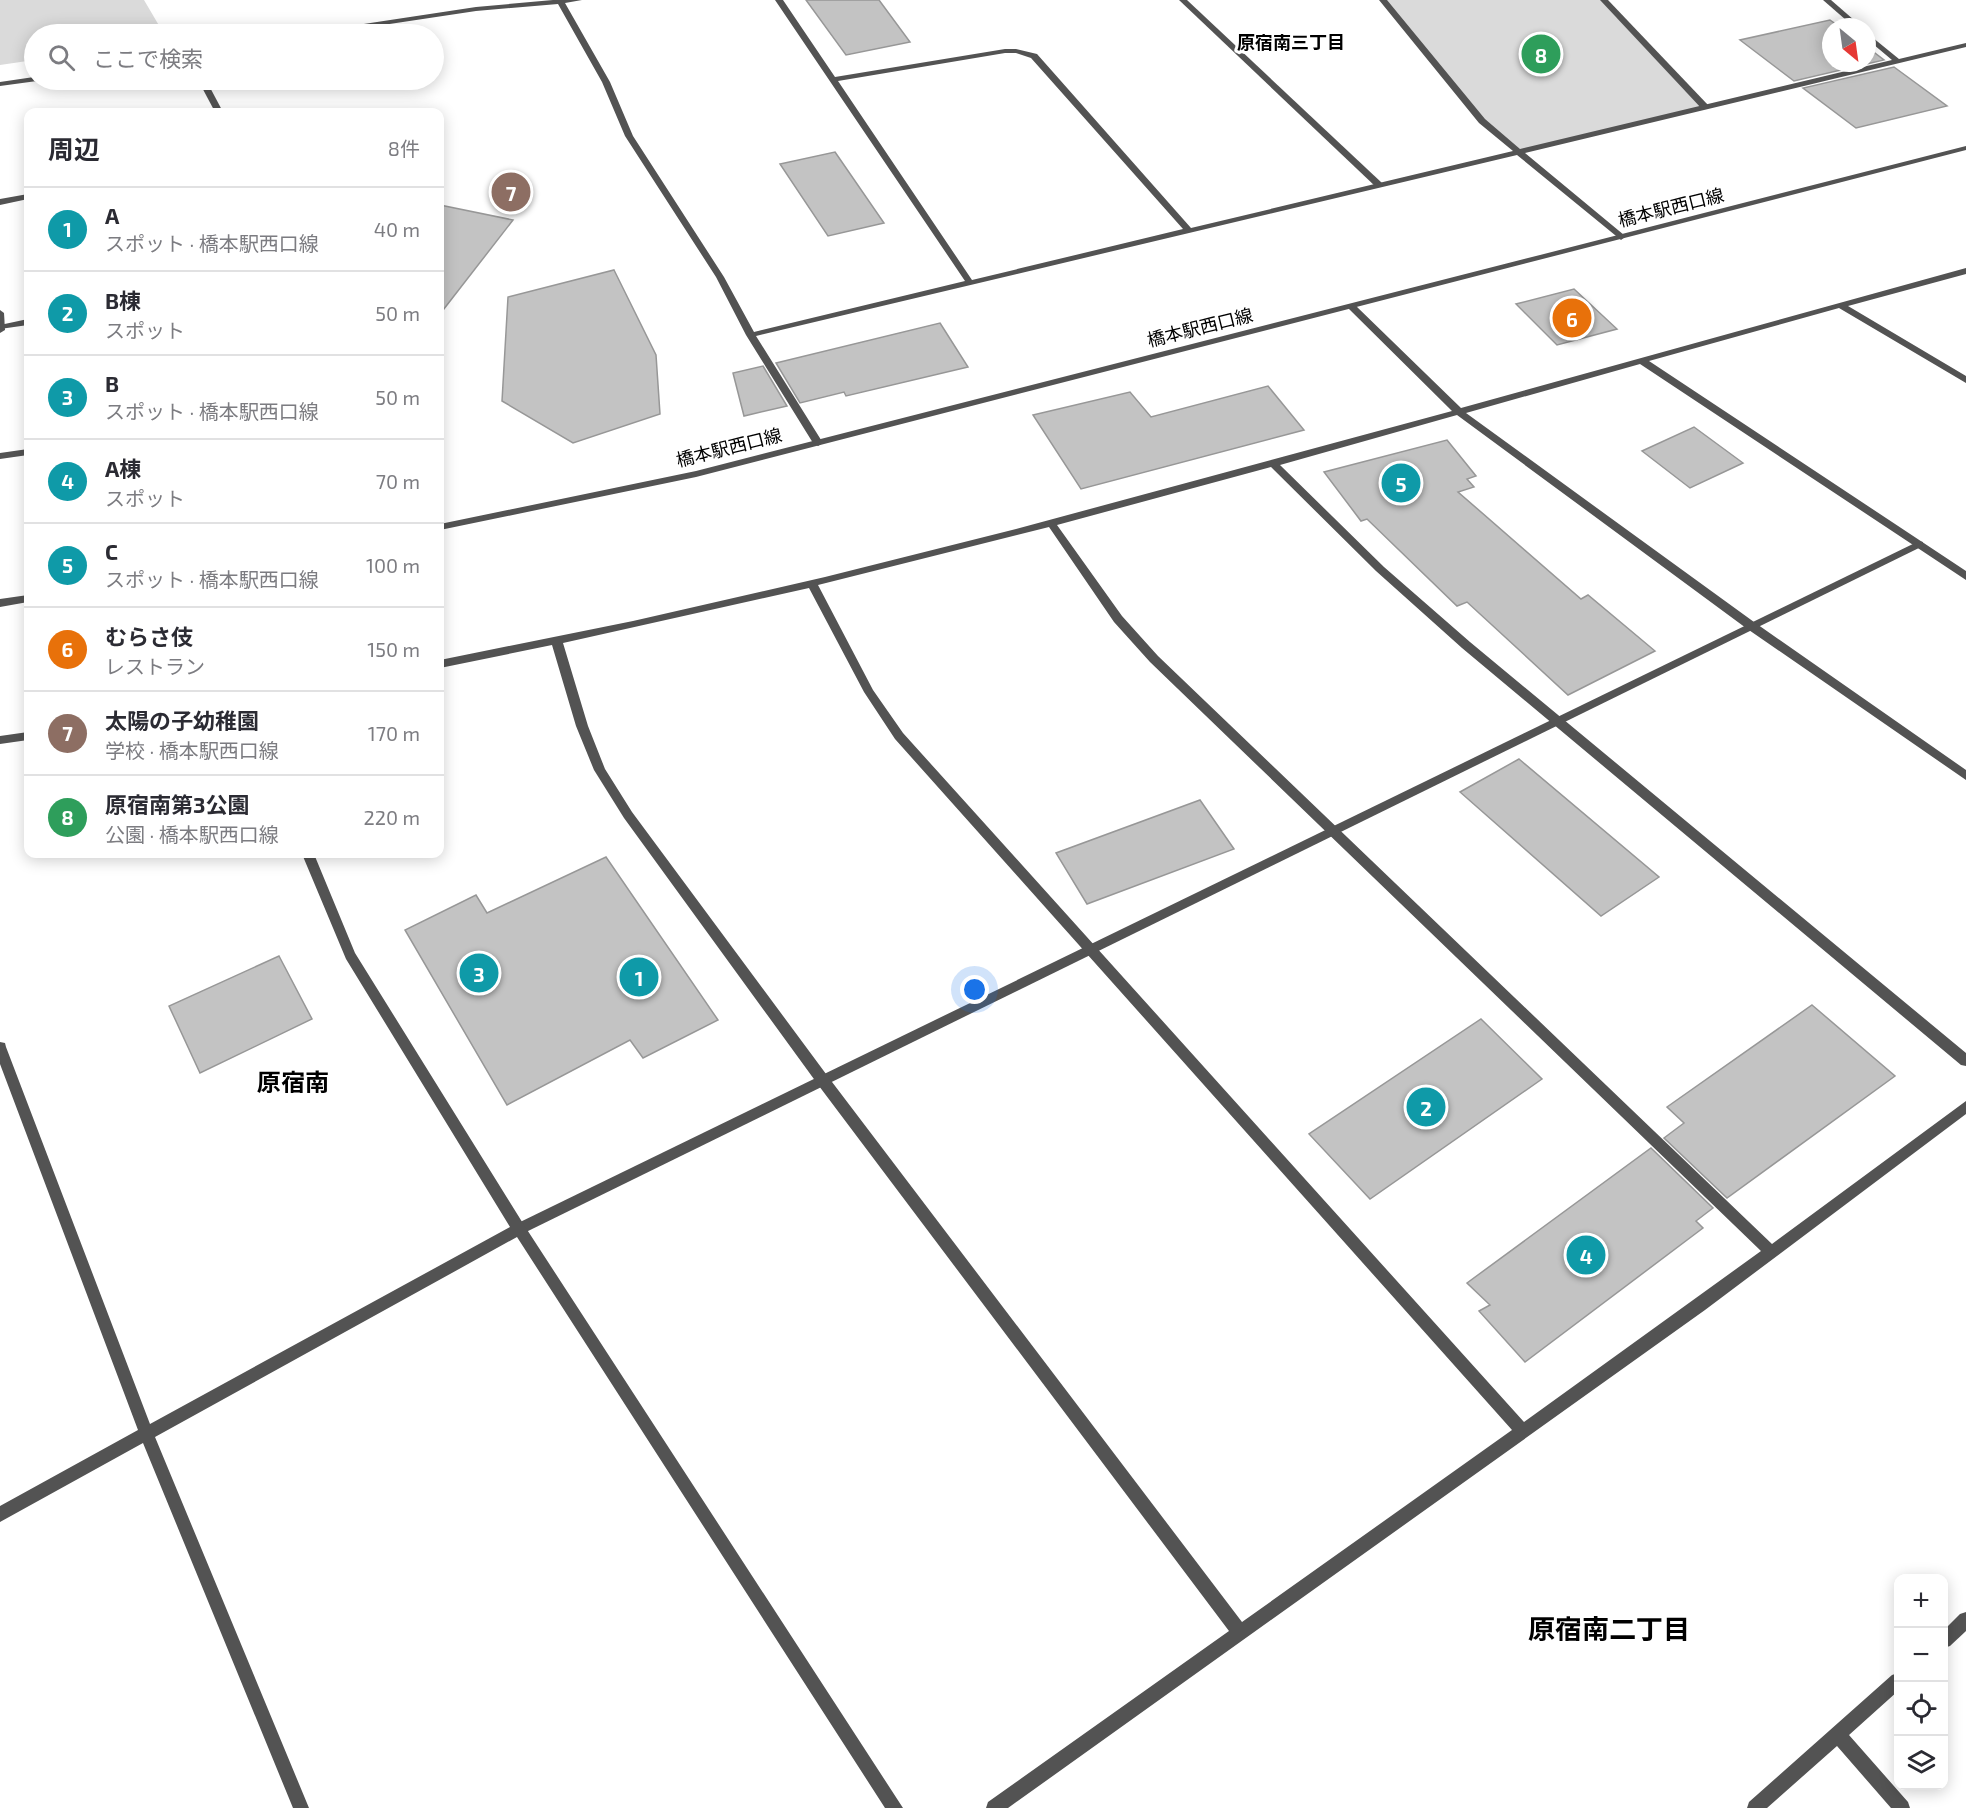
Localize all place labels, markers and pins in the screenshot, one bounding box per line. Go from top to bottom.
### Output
pin: 8 [1522,32,1560,76]
pin: 7 [492,170,530,214]
pin: 6 [1552,296,1592,340]
pin: 5 [1382,460,1420,506]
pin: 3 [460,950,498,996]
pin: 1 [620,954,658,1000]
pin: 2 [1406,1084,1446,1130]
pin: 4 [1566,1232,1606,1278]

